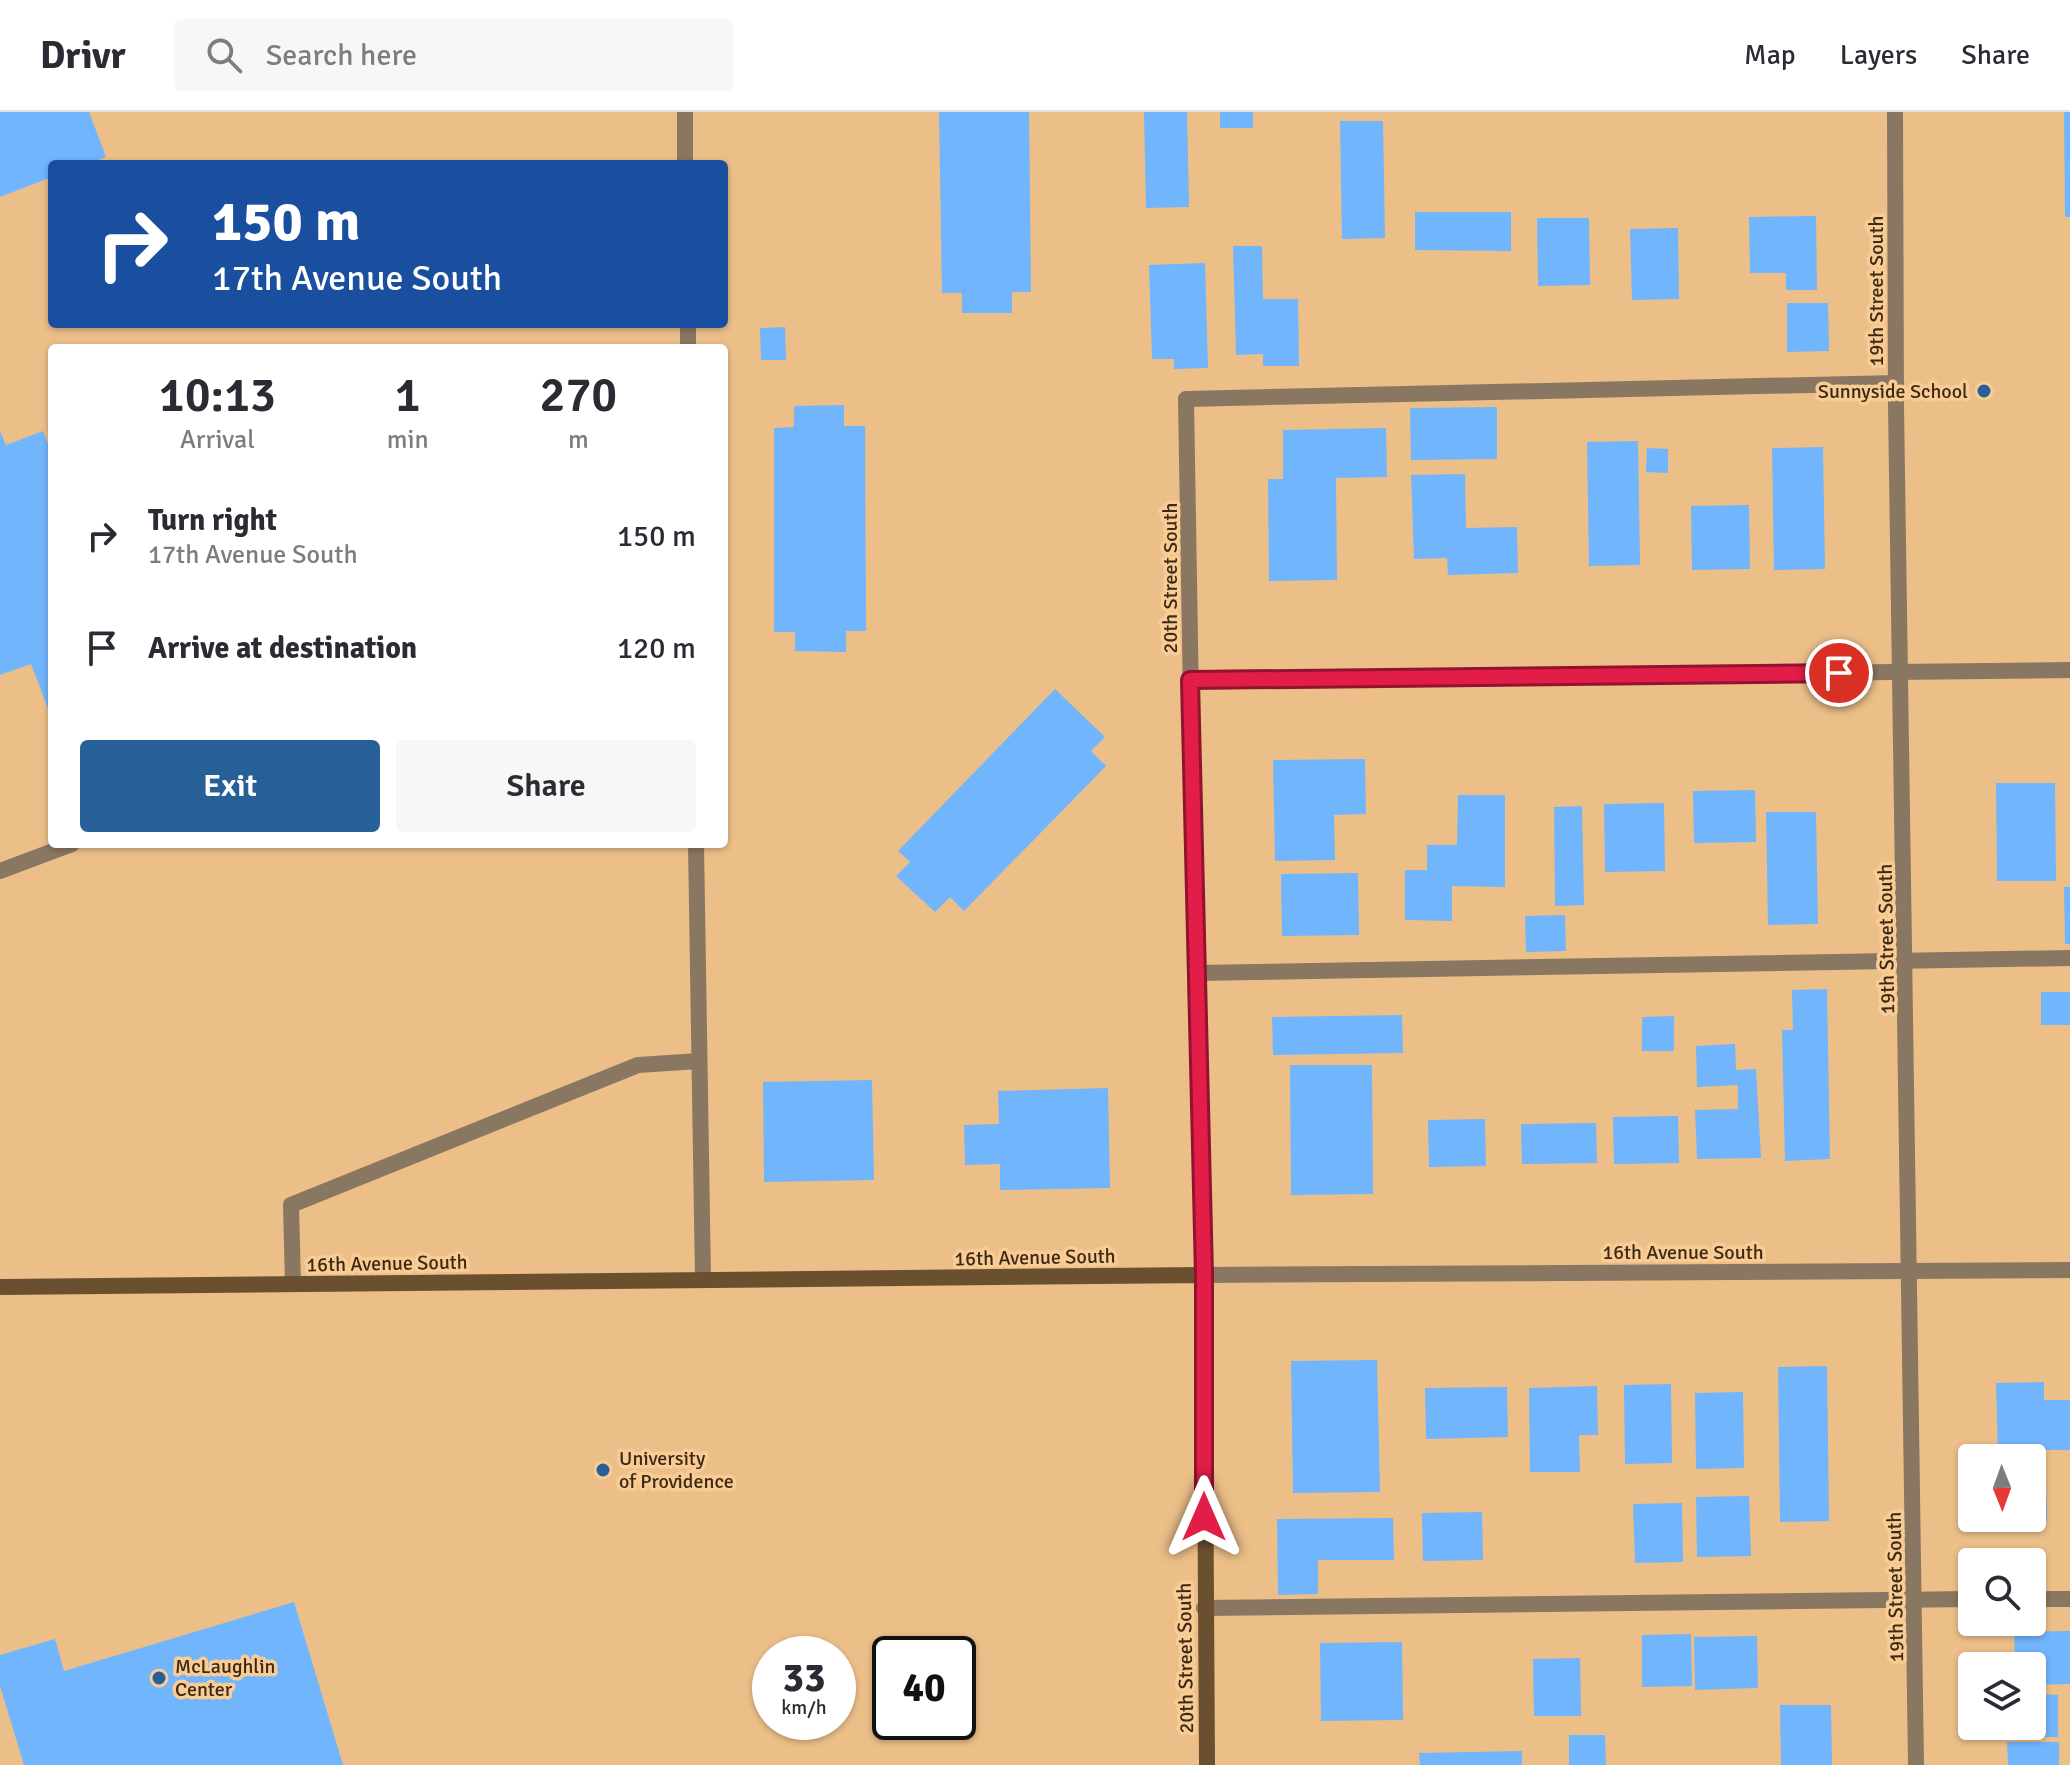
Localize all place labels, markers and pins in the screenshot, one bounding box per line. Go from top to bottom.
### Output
place label: Sunnyside School [1818,379,1968,404]
marker: Sunnyside School [1975,382,1993,400]
pin [1805,639,1873,707]
place label: University of Providence [619,1446,734,1494]
marker: University of Providence [594,1461,612,1479]
place label: McLaughlin Center [175,1654,275,1702]
marker: McLaughlin Center [150,1669,168,1687]

